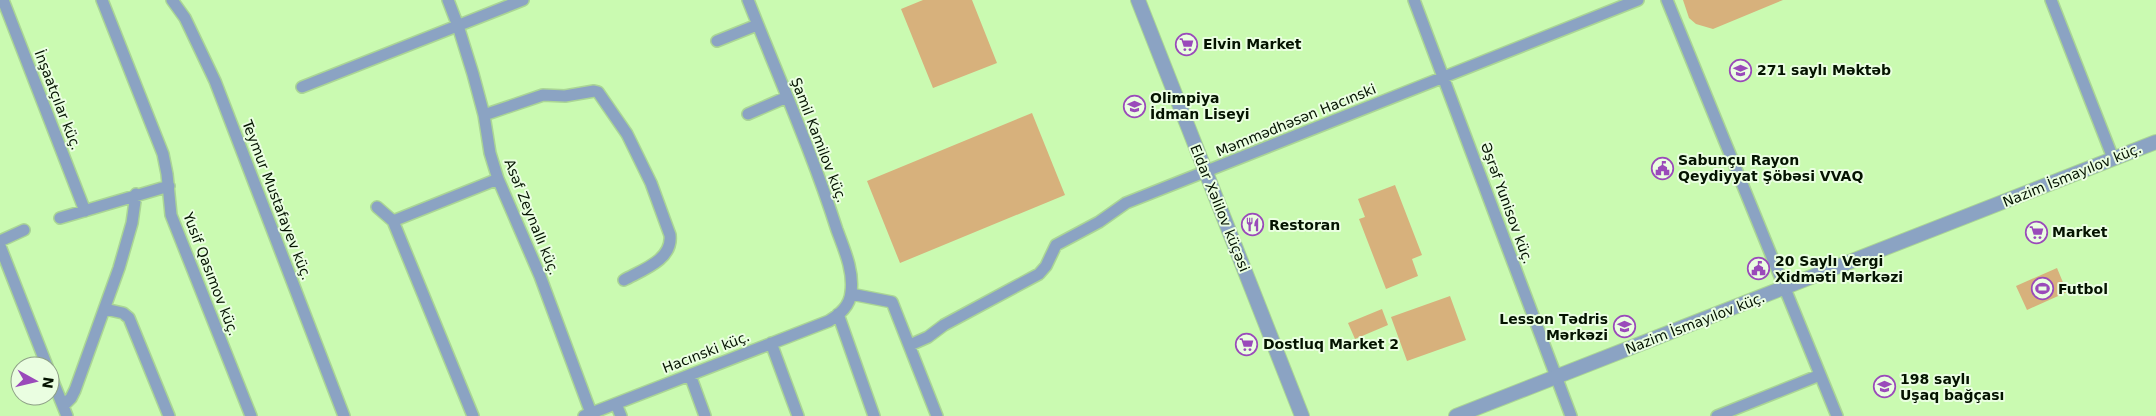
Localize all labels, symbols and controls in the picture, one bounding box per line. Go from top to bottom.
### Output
supermarket icon: Elvin Market [1175,32,1199,56]
place label: Elvin Market [1203,36,1302,52]
street label: İnşaatçılar küç. [32,47,85,152]
school or university icon: 271 saylı Məktəb [1729,58,1753,82]
place label: 271 saylı Məktəb [1757,62,1891,78]
street label: Şamil Kamilov küç. [788,75,850,205]
street label: Məmmədhəsən Hacınski [1214,81,1378,159]
place label: Olimpiya İdman Liseyi [1150,90,1250,122]
school or university icon: Olimpiya İdman Liseyi [1122,94,1146,118]
street label: Teymur Mustafayev küç. [239,117,315,282]
street label: Nazim İsmayılov küç. [2000,139,2144,210]
street label: Əşrəf Yunisov küç. [1478,140,1536,266]
street label: Eldar Xəlilov küçəsi [1187,142,1253,274]
place label: Sabunçu Rayon Qeydiyyat Şöbəsi VVAQ [1678,152,1863,184]
public building icon: Sabunçu Rayon Qeydiyyat Şöbəsi VVAQ [1650,156,1674,180]
street label: Asəf Zeynallı küç. [501,157,563,277]
street label: Yusif Qasımov küç. [180,209,242,338]
restaurant icon: Restoran [1241,213,1265,237]
place label: Restoran [1269,217,1340,233]
supermarket icon: Market [2024,220,2048,244]
place label: Market [2052,224,2108,240]
place label: 20 Saylı Vergi Xidməti Mərkəzi [1775,253,1903,285]
public building icon: 20 Saylı Vergi Xidməti Mərkəzi [1747,257,1771,281]
sports icon: Futbol [2030,277,2054,301]
place label: Futbol [2058,281,2108,297]
street label: Nazim İsmayılov küç. [1623,288,1767,357]
place label: Lesson Tədris Mərkəzi [1499,311,1608,343]
school or university icon: Lesson Tədris Mərkəzi [1612,315,1636,339]
street label: Hacınski küç. [660,328,752,376]
supermarket icon: Dostluq Market 2 [1235,332,1259,356]
place label: Dostluq Market 2 [1263,336,1399,352]
north arrow [10,356,60,406]
place label: 198 saylı Uşaq bağçası [1900,371,2004,403]
school or university icon: 198 saylı Uşaq bağçası [1872,375,1896,399]
text: N [39,376,57,390]

